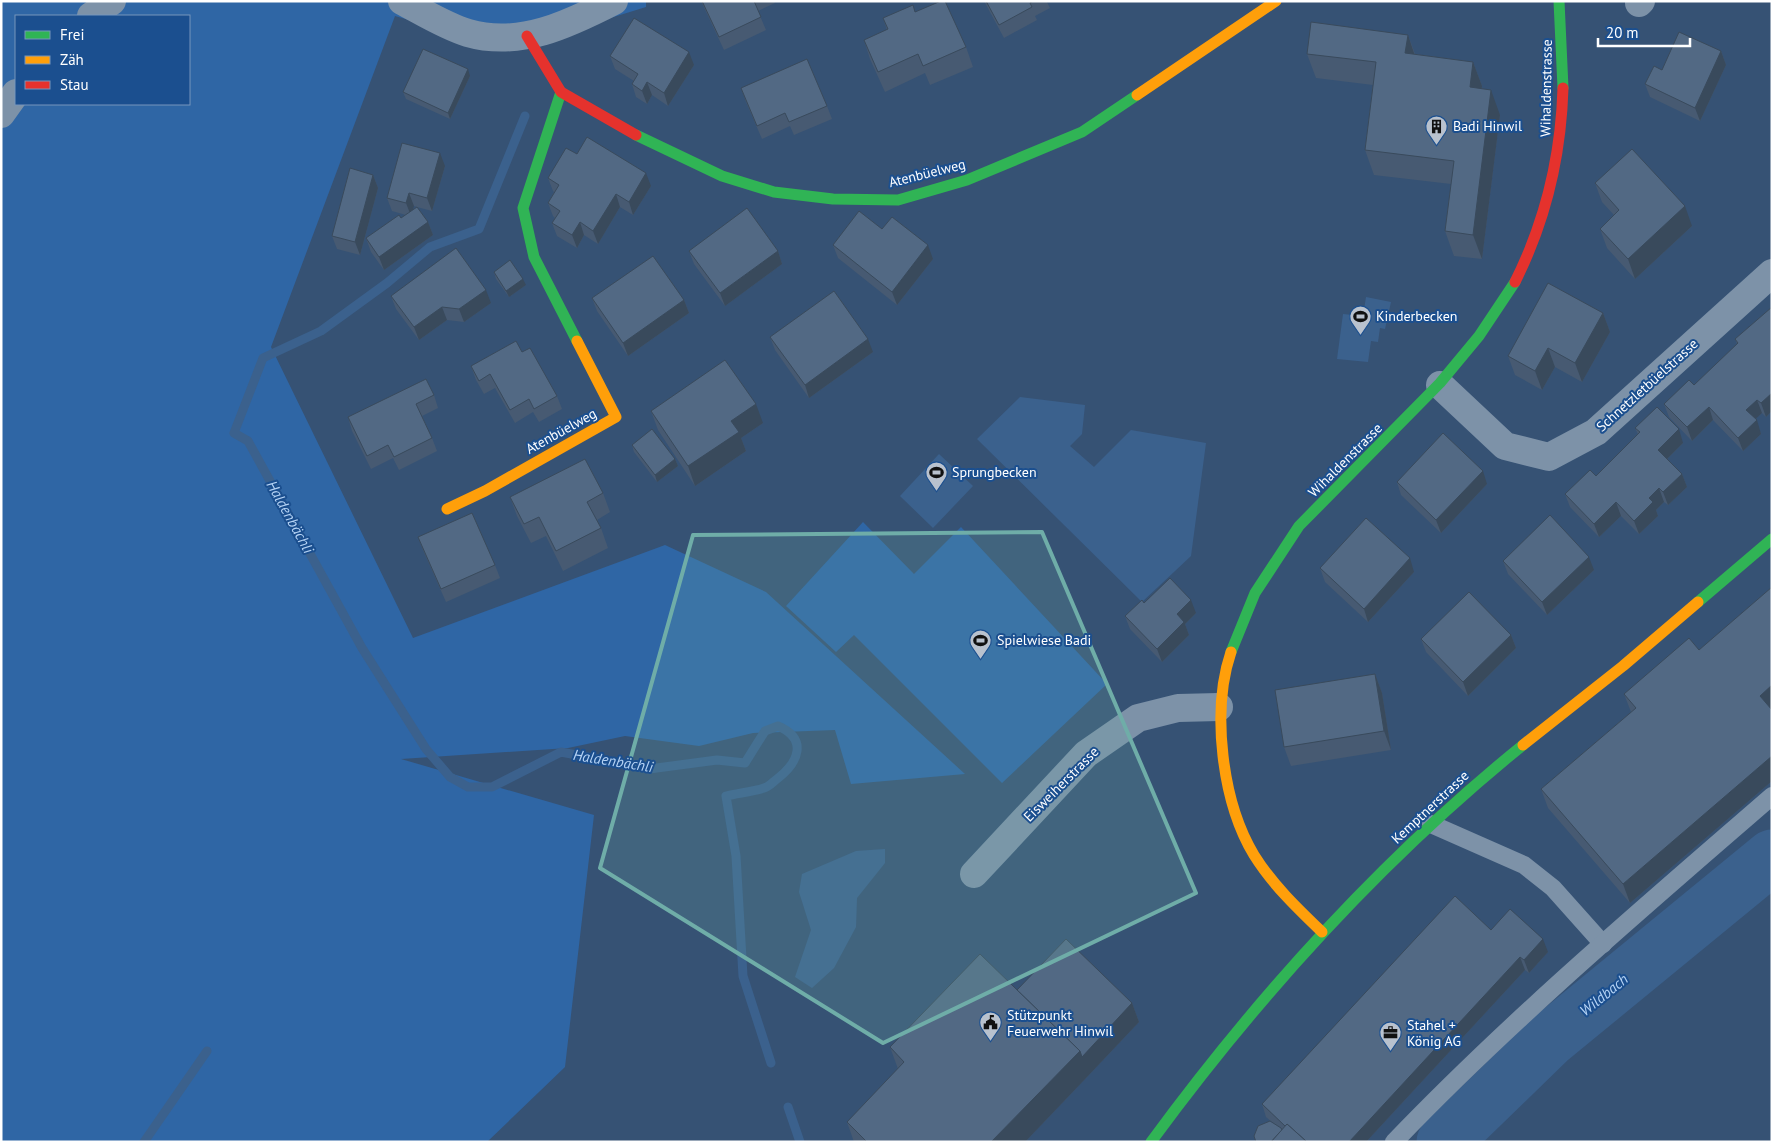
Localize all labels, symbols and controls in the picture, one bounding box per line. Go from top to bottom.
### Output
legend [15,15,190,105]
scale bar [1598,15,1690,47]
text: 20 m [1606,23,1639,42]
text: Frei [60,25,85,44]
street label: Wihaldenstrasse [1536,39,1556,137]
text: Zäh [60,50,84,69]
text: Stau [60,75,89,94]
building icon: Badi Hinwil [1425,114,1449,145]
place label: Badi Hinwil [1453,117,1522,135]
street label: Atenbüelweg [887,155,967,191]
sports icon: Kinderbecken [1348,304,1372,335]
place label: Kinderbecken [1376,307,1458,325]
street label: Schnetzletbüelstrasse [1592,335,1702,435]
street label: Atenbüelweg [522,404,600,458]
street label: Wihaldenstrasse [1304,419,1386,501]
sports icon: Sprungbecken [924,460,948,491]
place label: Sprungbecken [952,463,1037,481]
water label: Haldenbächli [263,477,319,558]
sports icon: Spielwiese Badi [969,628,993,659]
place label: Spielwiese Badi [997,631,1091,649]
street label: Eisweiherstrasse [1020,743,1102,825]
water label: Haldenbächli [572,745,655,776]
street label: Kemptnerstrasse [1387,767,1473,847]
water label: Wildbach [1576,969,1632,1020]
place label: Stützpunkt Feuerwehr Hinwil [1007,1006,1113,1040]
public building icon: Stützpunkt Feuerwehr Hinwil [979,1011,1003,1042]
place label: Stahel + König AG [1407,1016,1461,1050]
office icon: Stahel + König AG [1379,1021,1403,1052]

